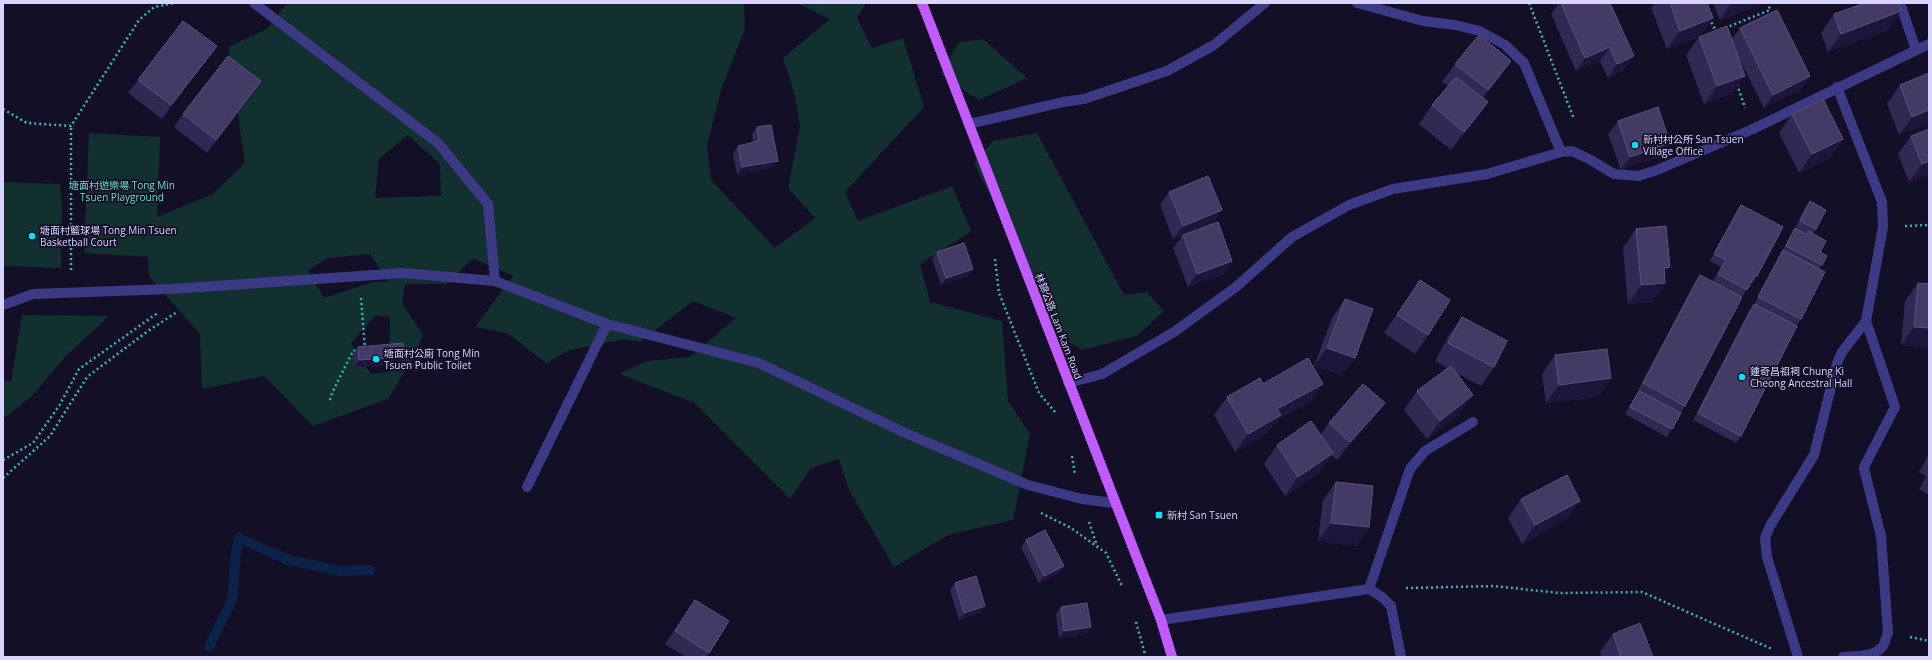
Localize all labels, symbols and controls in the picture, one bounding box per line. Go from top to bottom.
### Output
place label: 新村村公所 San Tsuen Village Office [1643,132,1744,158]
marker: 新村村公所 San Tsuen Village Office [1630,140,1640,150]
park label: 塘面村遊樂場 Tong Min Tsuen Playground [69,178,175,204]
place label: 塘面村籃球場 Tong Min Tsuen Basketball Court [40,223,177,249]
marker: 塘面村籃球場 Tong Min Tsuen Basketball Court [27,231,37,241]
street label: 林錦公路 Lam Kam Road [1032,271,1086,381]
place label: 塘面村公廁 Tong Min Tsuen Public Toilet [384,346,480,372]
marker: 塘面村公廁 Tong Min Tsuen Public Toilet [371,354,381,364]
place label: 鍾奇昌祖祠 Chung Ki Cheong Ancestral Hall [1750,364,1852,390]
marker: 鍾奇昌祖祠 Chung Ki Cheong Ancestral Hall [1737,372,1747,382]
place label: 新村 San Tsuen [1167,508,1238,522]
marker: 新村 San Tsuen [1154,510,1164,520]

